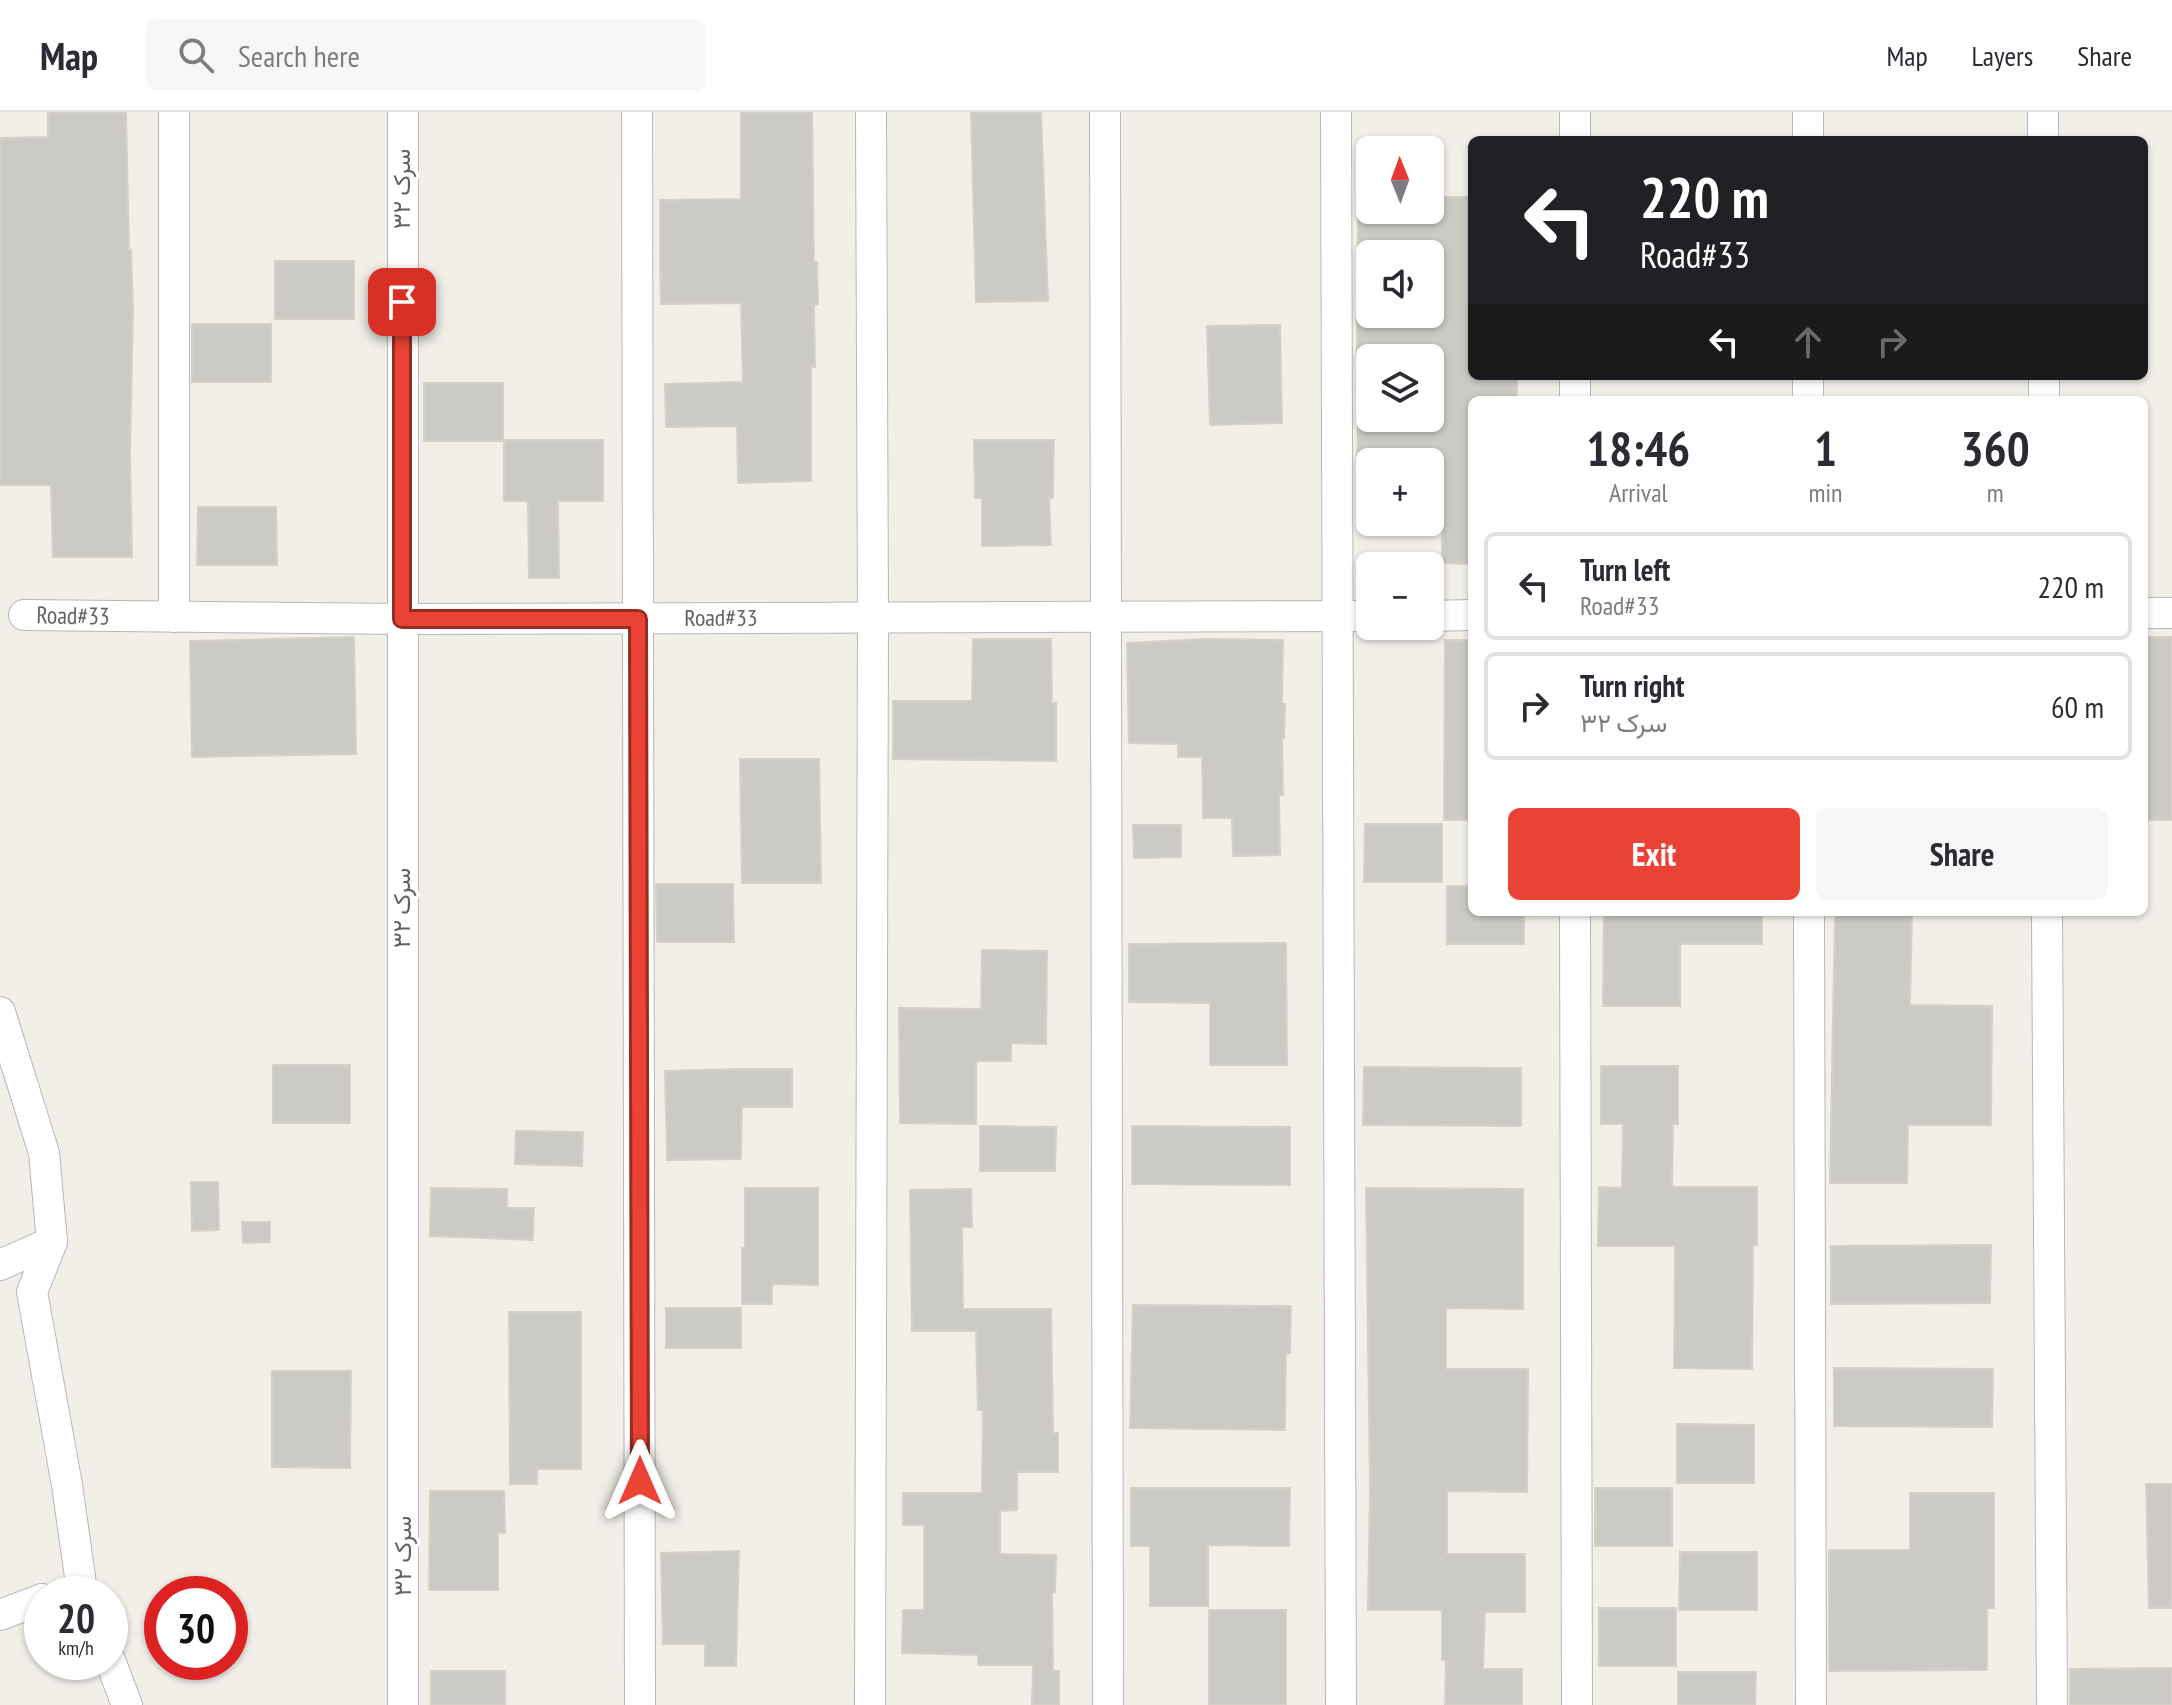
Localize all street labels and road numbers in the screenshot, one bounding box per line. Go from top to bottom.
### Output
street label: سرک ۳۲ [386,149,417,229]
street label: Road#33 [36,599,110,632]
street label: Road#33 [684,602,758,633]
street label: سرک ۳۲ [386,868,417,948]
street label: سرک ۳۲ [387,1516,418,1596]

